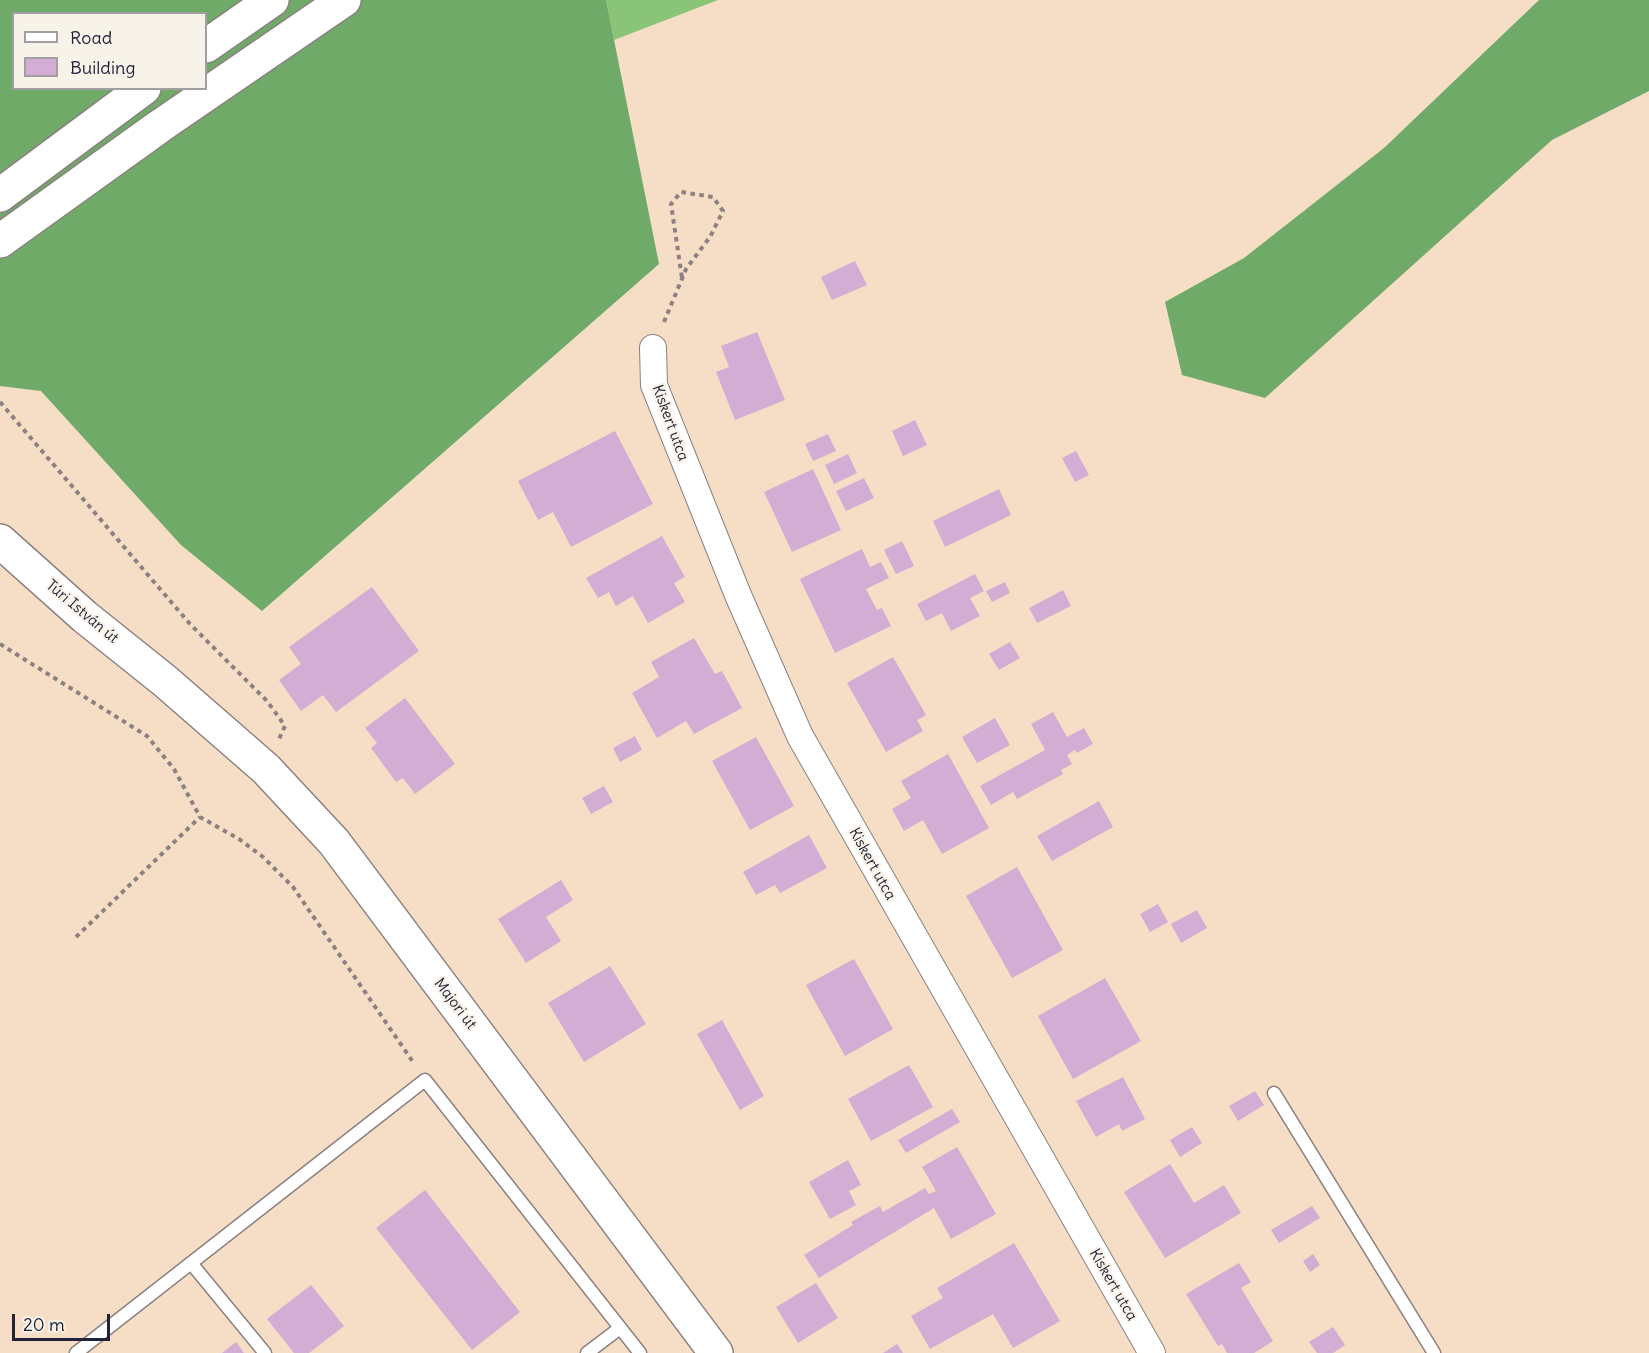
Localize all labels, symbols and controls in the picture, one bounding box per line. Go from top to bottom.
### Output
legend [12,12,207,90]
text: Road [70,26,112,49]
text: Building [70,56,135,79]
street label: Kiskert utca [648,382,692,464]
street label: Túri István út [42,577,122,647]
street label: Kiskert utca [845,825,899,903]
street label: Majori út [430,975,480,1033]
street label: Kiskert utca [1085,1246,1141,1324]
scale bar [15,1302,112,1340]
text: 20 m [23,1313,65,1336]

